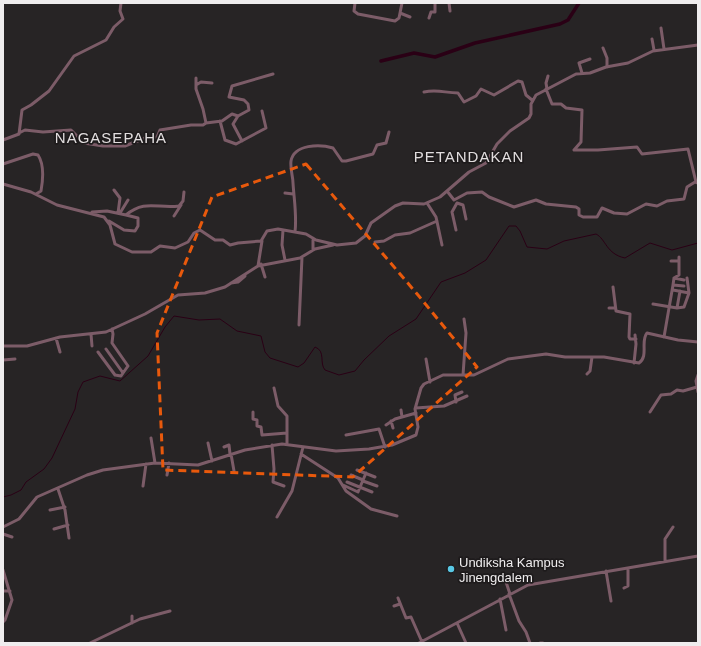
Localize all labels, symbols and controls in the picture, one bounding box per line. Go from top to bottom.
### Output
district label: NAGASEPAHA [55,129,167,146]
district label: PETANDAKAN [414,148,524,165]
place label: Undiksha Kampus Jinengdalem [459,555,565,585]
marker: Undiksha Kampus Jinengdalem [446,564,456,574]

